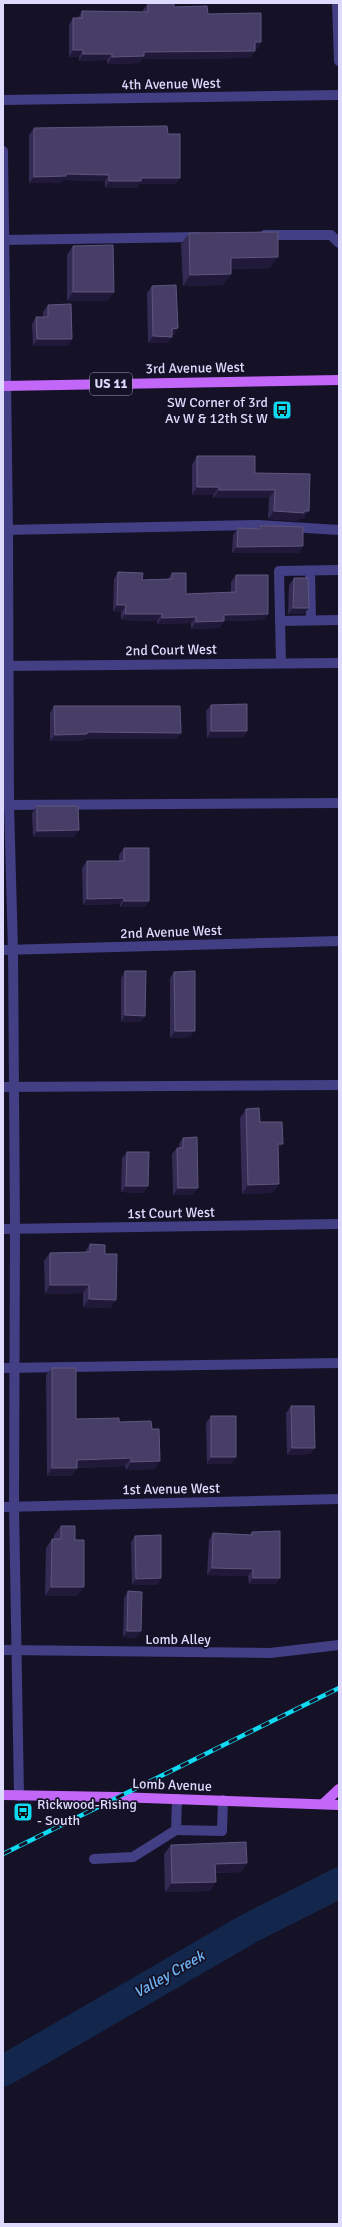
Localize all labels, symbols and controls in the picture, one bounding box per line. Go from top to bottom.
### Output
street label: 4th Avenue West [121,75,221,93]
street label: 3rd Avenue West [145,359,245,377]
road number: US 11 [90,373,132,395]
place label: SW Corner of 3rd Av W & 12th St W [165,394,268,427]
bus stop icon: SW Corner of 3rd Av W & 12th St W [271,399,293,421]
street label: 2nd Court West [125,641,217,659]
street label: 2nd Avenue West [120,922,222,942]
street label: 1st Court West [127,1204,215,1222]
street label: 1st Avenue West [122,1480,220,1498]
street label: Lomb Alley [145,1631,211,1648]
street label: Lomb Avenue [132,1775,212,1795]
place label: Rickwood-Rising - South [37,1796,137,1829]
bus stop icon: Rickwood-Rising - South [12,1801,34,1823]
water label: Valley Creek [130,1946,209,2001]

